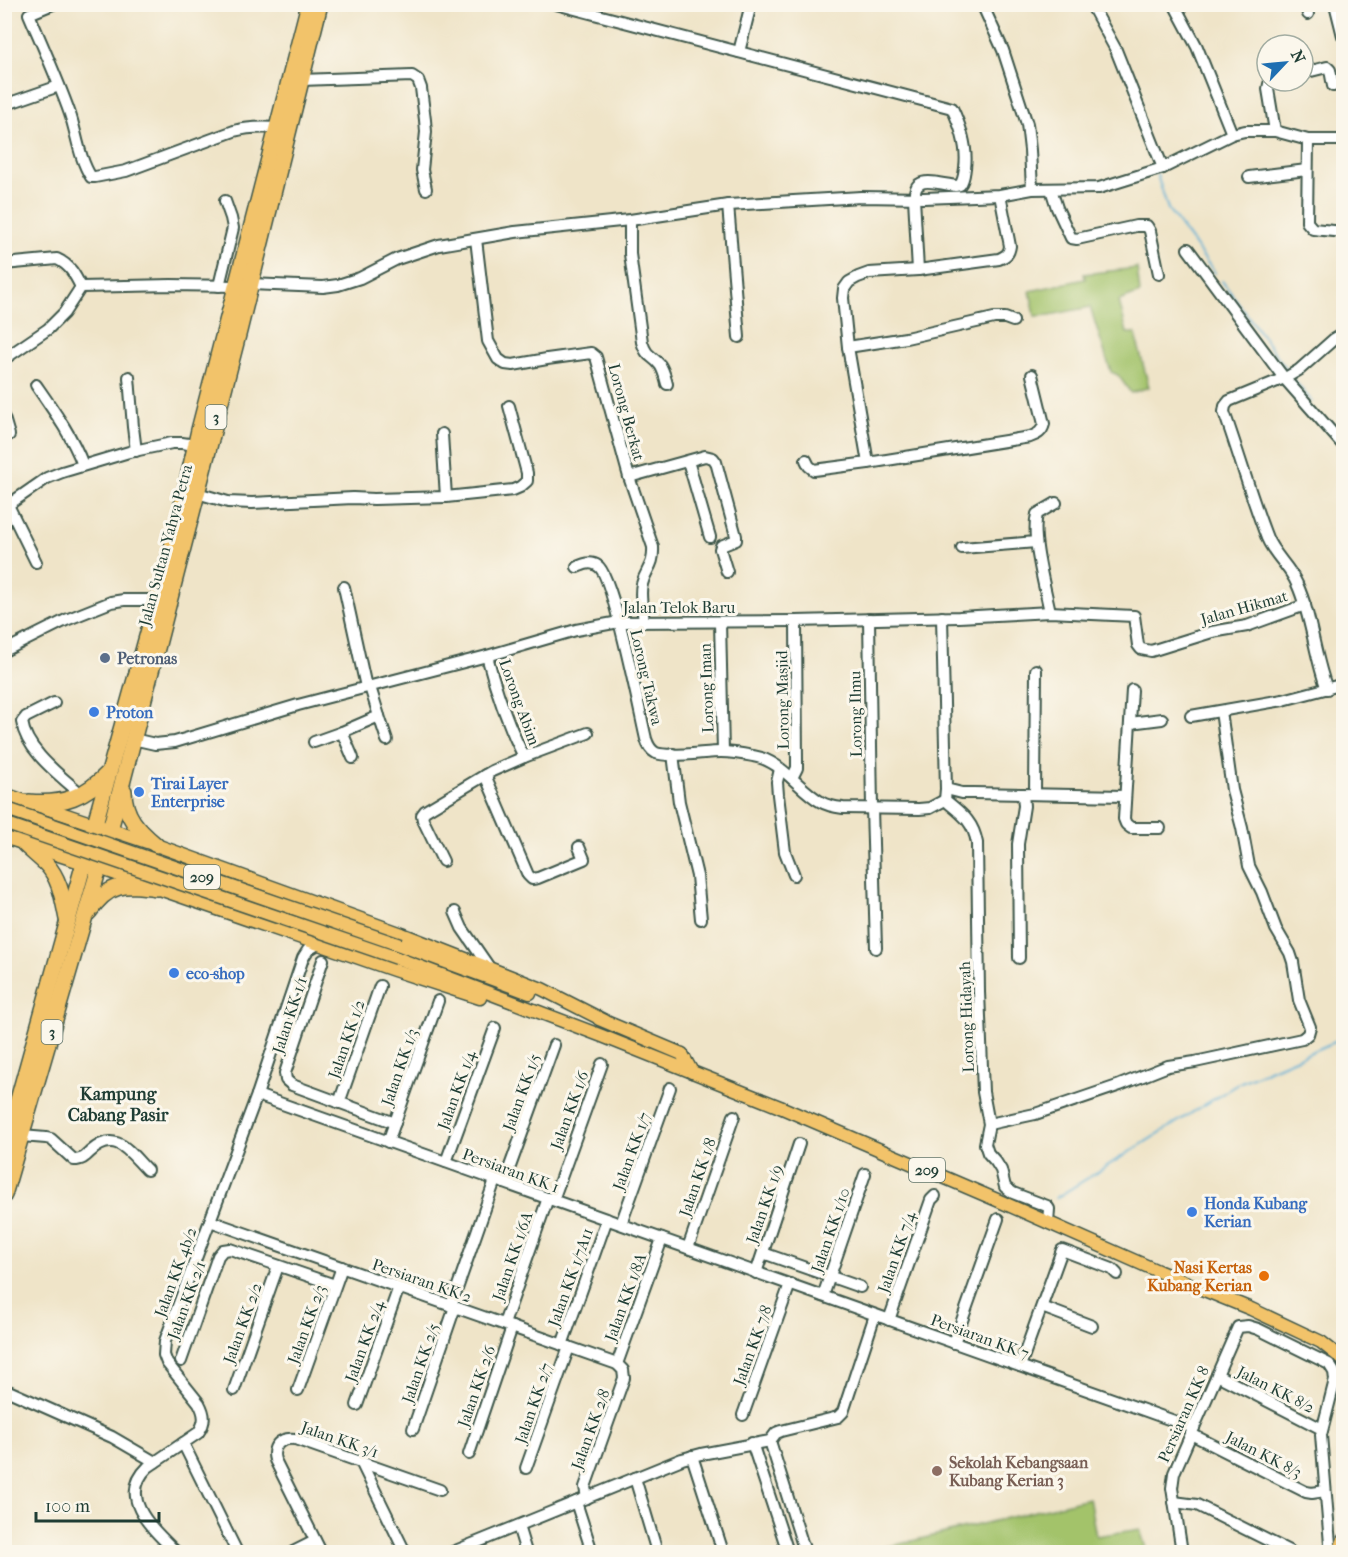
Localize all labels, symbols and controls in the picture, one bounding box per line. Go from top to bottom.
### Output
north arrow [1255,33,1315,93]
text: N [1287,47,1310,67]
street label: Lorong Berkat [604,361,649,463]
road number: 3 [206,405,226,429]
street label: Jalan Sultan Yahya Petra [134,462,196,630]
street label: Jalan Hikmat [1197,586,1290,630]
street label: Jalan Telok Baru [621,598,735,617]
street label: Lorong Takwa [626,627,667,728]
street label: Lorong Iman [695,642,718,733]
place label: Petronas [117,649,177,668]
street label: Lorong Masjid [772,650,793,750]
marker: Petronas [98,651,112,665]
street label: Lorong Abim [495,656,544,749]
street label: Lorong Ilmu [845,671,866,757]
place label: Proton [106,703,154,722]
marker: Proton [87,705,101,719]
place label: Tirai Layer Enterprise [150,774,229,812]
marker: Tirai Layer Enterprise [132,785,146,799]
road number: 209 [184,865,220,889]
street label: Lorong Hidayah [955,961,978,1073]
place label: eco-shop [186,964,245,984]
marker: eco-shop [167,966,181,980]
street label: Jalan KK 1/1 [268,974,311,1058]
street label: Jalan KK 1/2 [323,997,369,1083]
road number: 3 [42,1020,62,1044]
street label: Jalan KK 1/3 [377,1026,422,1110]
street label: Jalan KK 1/4 [433,1047,480,1134]
street label: Jalan KK 1/5 [498,1051,544,1135]
street label: Jalan KK 1/6 [546,1068,593,1154]
district label: Kampung Cabang Pasir [68,1084,169,1126]
street label: Jalan KK 1/7 [608,1109,654,1195]
street label: Jalan KK 1/8 [674,1135,720,1221]
street label: Persiaran KK 1 [460,1144,562,1197]
road number: 209 [909,1158,945,1182]
street label: Jalan KK 1/9 [741,1162,787,1248]
street label: Jalan KK 1/10 [806,1185,854,1277]
place label: Honda Kubang Kerian [1204,1194,1308,1231]
marker: Honda Kubang Kerian [1185,1205,1199,1219]
street label: Jalan KK 7/4 [873,1208,919,1297]
street label: Jalan KK 1/6A [488,1209,537,1305]
street label: Jalan KK 4b/2 [150,1225,201,1322]
street label: Jalan KK 1/7A11 [543,1225,597,1331]
street label: Jalan KK 1/8A [600,1250,650,1346]
street label: Persiaran KK 2 [370,1255,474,1306]
street label: Jalan KK 2/1 [163,1258,209,1344]
place label: Nasi Kertas Kubang Kerian [1147,1258,1253,1296]
marker: Nasi Kertas Kubang Kerian [1257,1269,1271,1283]
street label: Jalan KK 2/2 [218,1280,266,1368]
street label: Jalan KK 2/3 [283,1282,330,1368]
street label: Jalan KK 2/4 [340,1297,388,1386]
street label: Jalan KK 7/8 [729,1303,776,1390]
street label: Persiaran KK 7 [928,1310,1032,1363]
street label: Jalan KK 2/5 [397,1321,443,1408]
street label: Jalan KK 2/6 [453,1343,499,1431]
street label: Jalan KK 2/7 [510,1360,556,1448]
street label: Jalan KK 8/2 [1232,1361,1318,1417]
street label: Persiaran KK 8 [1154,1363,1213,1465]
street label: Jalan KK 2/8 [566,1386,614,1474]
street label: Jalan KK 3/1 [297,1417,381,1462]
street label: Jalan KK 8/3 [1221,1426,1305,1482]
place label: Sekolah Kebangsaan Kubang Kerian 3 [949,1453,1089,1491]
marker: Sekolah Kebangsaan Kubang Kerian 3 [930,1464,944,1478]
scale bar [36,1485,159,1523]
text: 100 m [45,1496,90,1517]

